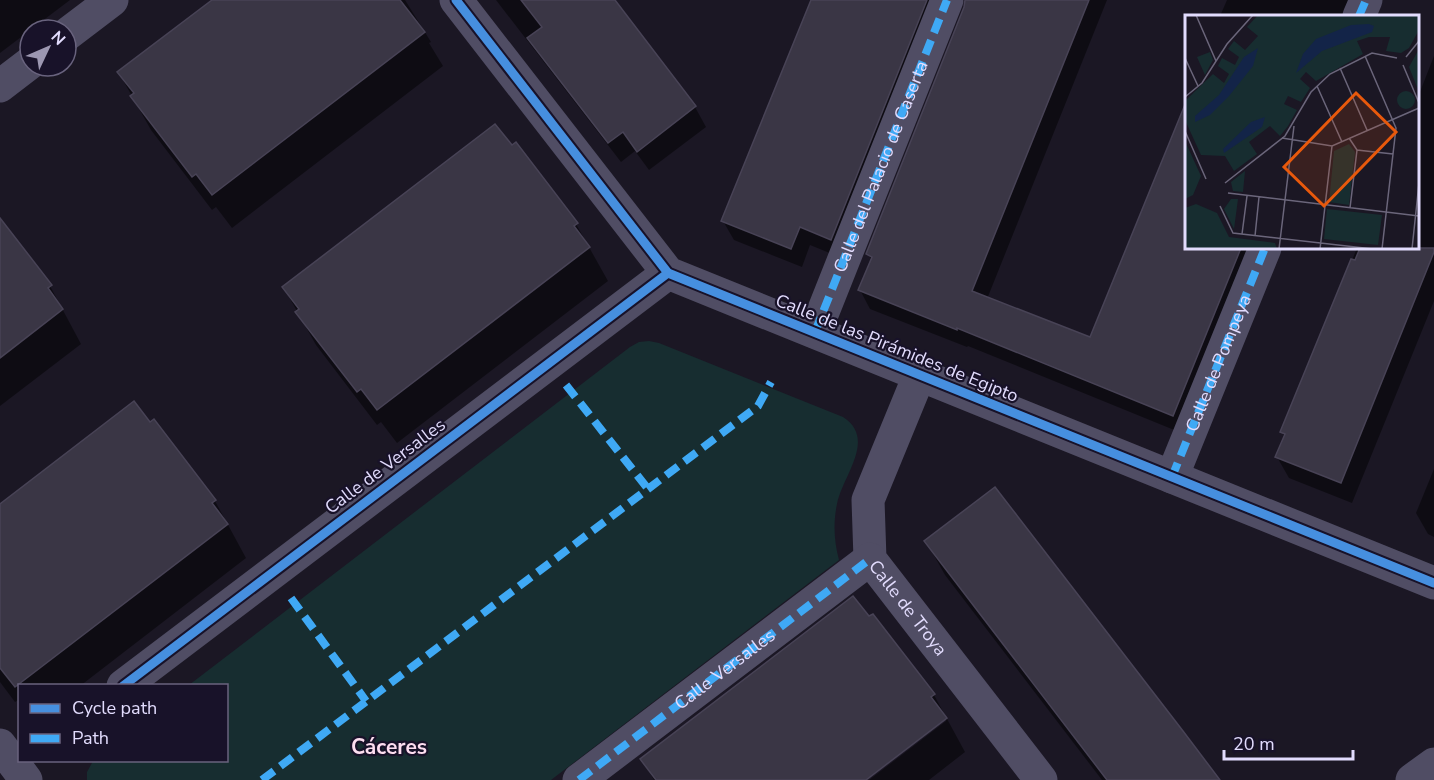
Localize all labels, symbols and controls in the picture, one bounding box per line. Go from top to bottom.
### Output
inset map [1185,15,1419,249]
north arrow [18,18,78,78]
text: N [46,26,70,50]
street label: Calle del Palacio de Caserta [828,57,934,276]
street label: Calle de las Pirámides de Egipto [772,288,1022,408]
street label: Calle de Pompeya [1180,291,1257,435]
street label: Calle de Versalles [320,413,450,519]
street label: Calle de Troya [863,555,953,661]
street label: Calle Versalles [669,623,780,715]
legend [18,684,228,762]
text: Cycle path [72,696,157,720]
scale bar [1224,723,1353,761]
text: Path [72,726,109,750]
text: 20 m [1233,732,1275,756]
district label: Cáceres [351,733,427,761]

